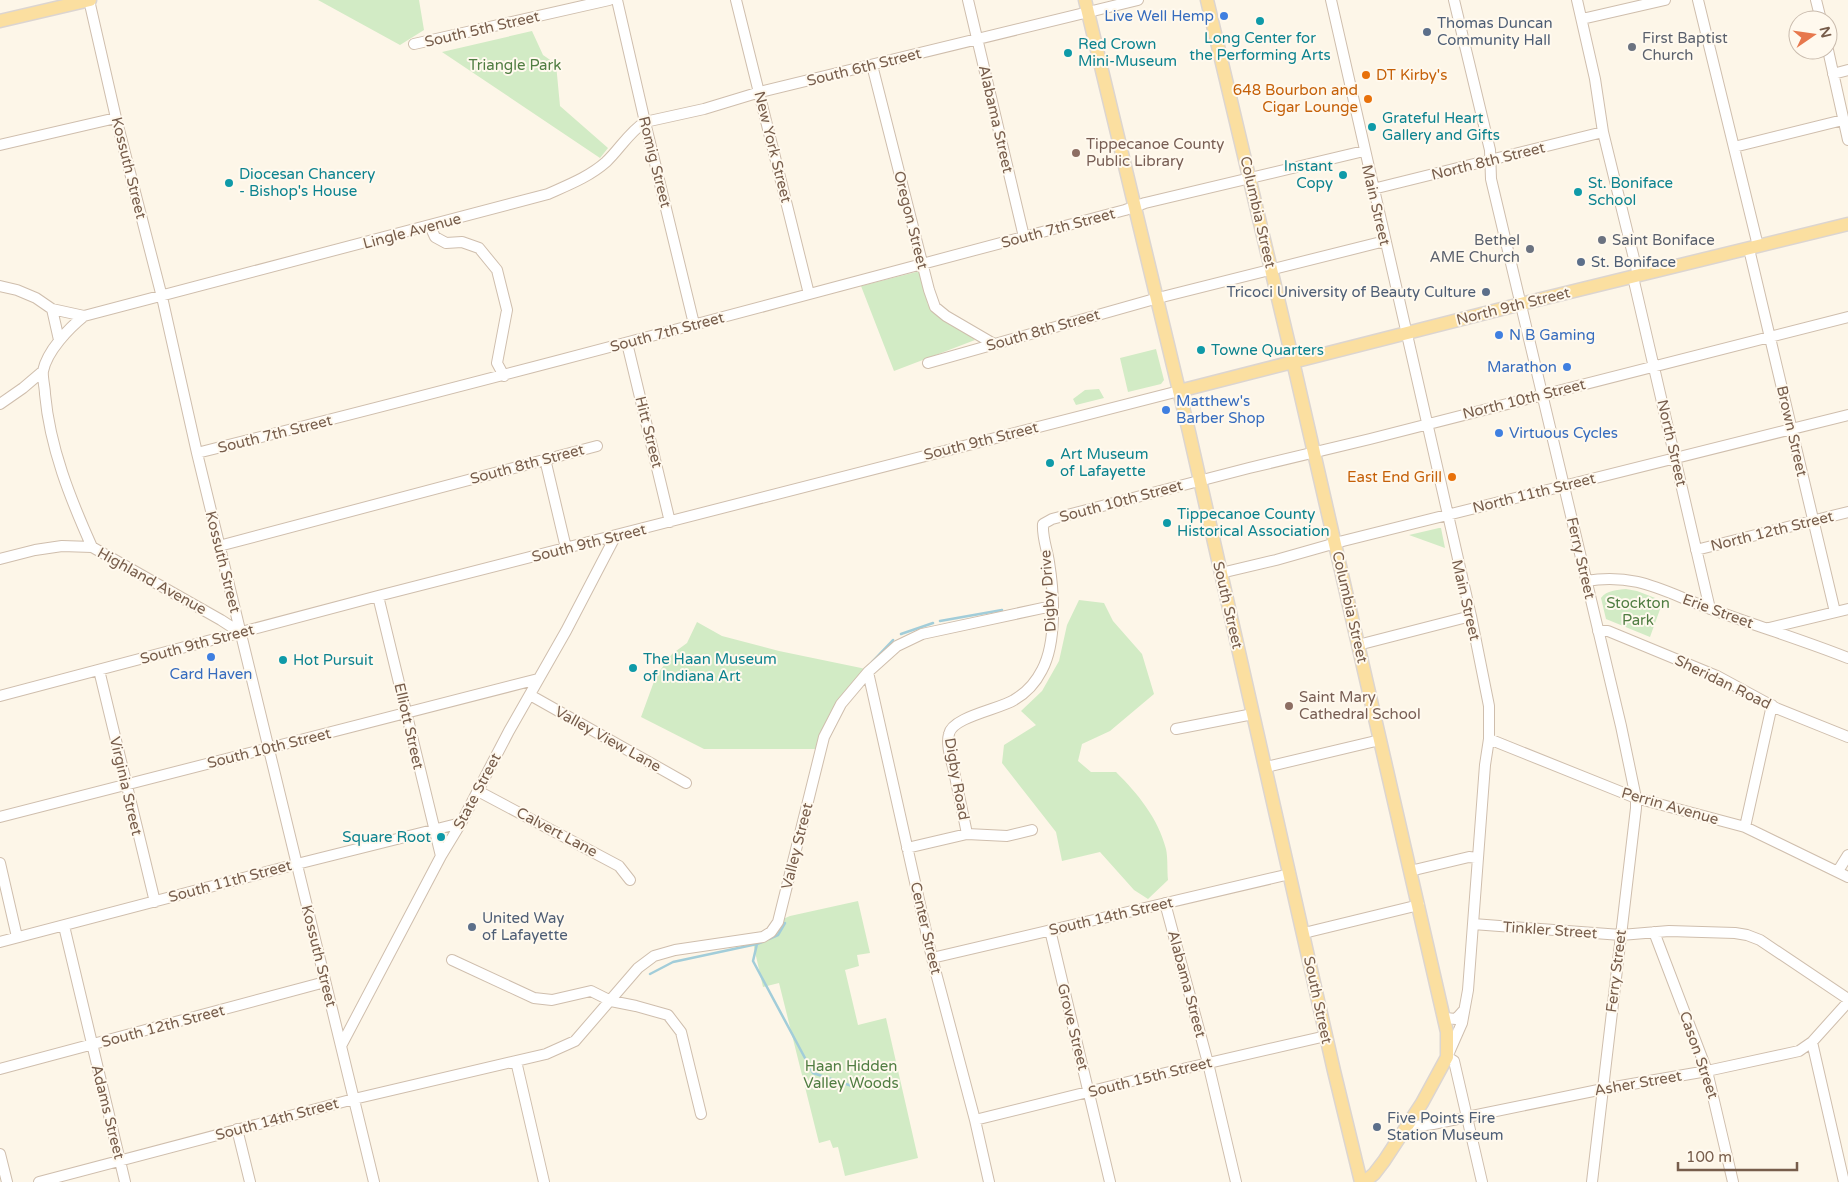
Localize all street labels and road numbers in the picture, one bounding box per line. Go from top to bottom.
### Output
street label: South 5th Street [423,7,541,51]
street label: South 6th Street [805,44,923,90]
street label: Alabama Street [975,63,1017,175]
street label: New York Street [750,89,796,205]
street label: Romig Street [635,114,675,210]
street label: Kossuth Street [108,115,150,221]
street label: North 8th Street [1429,138,1547,184]
street label: Columbia Street [1236,154,1280,270]
street label: Main Street [1358,163,1394,248]
street label: Oregon Street [890,169,932,271]
street label: South 7th Street [999,204,1117,252]
street label: Lingle Avenue [361,209,463,253]
street label: North 9th Street [1454,283,1572,329]
street label: South 8th Street [984,305,1102,355]
street label: South 7th Street [608,308,726,356]
street label: North 10th Street [1461,375,1588,423]
street label: Brown Street [1773,384,1811,478]
street label: Hitt Street [631,394,667,470]
street label: North Street [1653,398,1691,488]
street label: South 7th Street [216,411,334,457]
street label: South 9th Street [922,418,1040,464]
street label: South 8th Street [468,440,586,488]
street label: North 11th Street [1471,469,1598,517]
street label: South 10th Street [1057,476,1185,526]
street label: North 12th Street [1709,507,1836,555]
street label: Kossuth Street [202,509,244,615]
street label: Ferry Street [1563,515,1599,601]
street label: South 9th Street [530,520,648,566]
street label: Highland Avenue [94,544,210,618]
street label: Digby Drive [1036,549,1060,633]
street label: Columbia Street [1328,549,1372,665]
street label: Main Street [1448,558,1484,643]
street label: South Street [1209,560,1247,651]
street label: Erie Street [1680,590,1756,632]
street label: South 9th Street [138,620,256,668]
street label: Sheridan Road [1672,651,1774,713]
street label: Elliott Street [390,681,428,771]
street label: Valley View Lane [552,702,664,776]
street label: South 10th Street [205,724,333,772]
street label: Virginia Street [106,735,146,837]
street label: Digby Road [941,736,973,822]
street label: State Street [449,750,505,832]
street label: Perrin Avenue [1619,784,1721,828]
street label: Valley Street [778,801,817,891]
street label: Calvert Lane [513,803,601,861]
street label: South 11th Street [166,856,294,906]
street label: Center Street [907,880,945,976]
street label: South 14th Street [1047,893,1175,939]
street label: Kossuth Street [298,903,340,1009]
street label: Tinkler Street [1502,918,1598,942]
street label: Alabama Street [1164,928,1210,1040]
street label: Ferry Street [1602,928,1630,1013]
street label: South Street [1300,955,1336,1046]
street label: Grove Street [1054,982,1093,1073]
street label: South 12th Street [99,1001,227,1051]
street label: Cason Street [1676,1009,1722,1101]
street label: South 15th Street [1086,1053,1214,1101]
street label: Adams Street [88,1063,128,1161]
street label: Asher Street [1593,1066,1683,1100]
street label: South 14th Street [213,1094,341,1144]

